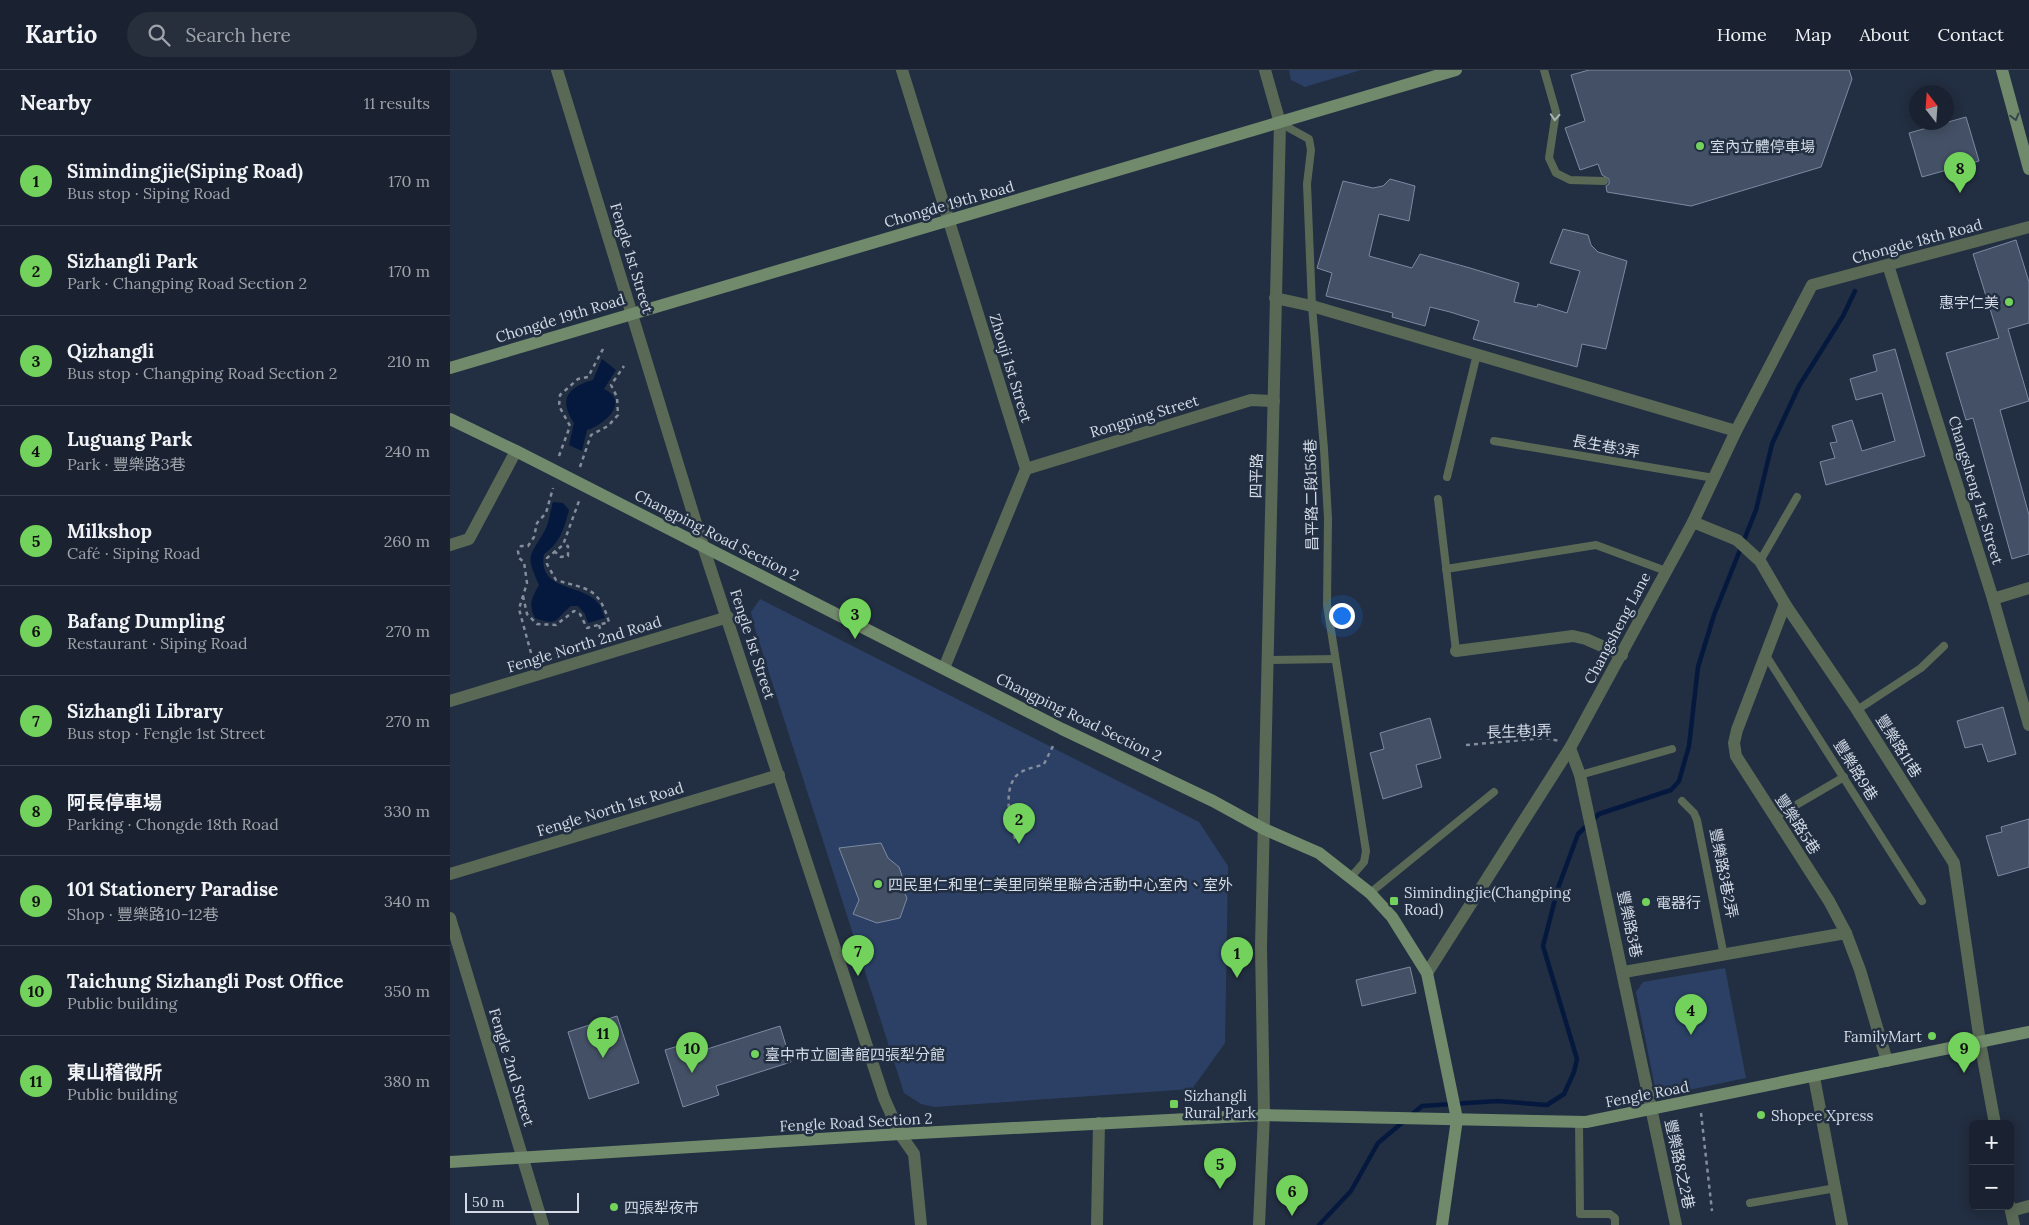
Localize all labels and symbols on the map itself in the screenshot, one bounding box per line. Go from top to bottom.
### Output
north arrow [1909,85,1954,130]
one-way arrow [1549,113,1560,121]
one-way arrow [2009,113,2020,122]
place label: 室內立體停車場 [1710,137,1815,156]
marker: 室內立體停車場 [1694,140,1706,152]
pin: 8 [1944,152,1976,193]
street label: Chongde 19th Road [882,176,1016,232]
street label: Fengle 1st Street [606,200,658,316]
street label: Chongde 18th Road [1850,214,1984,268]
street label: Chongde 19th Road [493,289,627,347]
place label: 惠宇仁美 [1939,293,1999,312]
marker: 惠宇仁美 [2003,296,2015,308]
street label: Zhouji 1st Street [985,311,1037,425]
street label: Rongping Street [1087,390,1201,442]
street label: Changsheng 1st Street [1944,413,2008,567]
street label: 長生巷3弄 [1571,431,1641,461]
street label: 昌平路二段156巷 [1301,439,1321,551]
street label: 四平路 [1246,453,1266,499]
street label: Changping Road Section 2 [631,485,803,585]
street label: Changsheng Lane [1580,569,1654,687]
street label: Fengle 1st Street [726,587,780,702]
pin: 3 [839,598,871,639]
your location [1329,603,1355,629]
street label: Fengle North 2nd Road [505,611,663,677]
street label: Changping Road Section 2 [993,669,1165,765]
street label: 豐樂路11巷 [1872,711,1926,781]
street label: 長生巷1弄 [1486,720,1552,742]
street label: 豐樂路9巷 [1830,736,1882,804]
street label: Fengle North 1st Road [534,778,686,840]
street label: 豐樂路5巷 [1771,790,1825,858]
pin: 2 [1003,803,1035,844]
street label: 豐樂路3巷2弄 [1706,826,1742,920]
place label: 四民里仁和里仁美里同榮里聯合活動中心室內、室外 [888,875,1233,894]
marker: 四民里仁和里仁美里同榮里聯合活動中心室內、室外 [872,878,884,890]
place label: Simindingjie(Changping Road) [1404,883,1571,920]
street label: 豐樂路3巷 [1614,889,1646,959]
place label: 電器行 [1656,893,1701,912]
marker: Simindingjie(Changping Road) [1388,895,1400,907]
marker: 電器行 [1640,896,1652,908]
pin: 7 [842,935,874,976]
pin: 1 [1221,937,1253,978]
pin: 4 [1675,994,1707,1035]
street label: Fengle 2nd Street [485,1006,539,1129]
pin: 11 [587,1017,619,1058]
place label: FamilyMart [1843,1027,1922,1046]
marker: FamilyMart [1926,1030,1938,1042]
pin: 10 [676,1032,708,1073]
pin: 9 [1948,1032,1980,1073]
place label: 臺中市立圖書館四張犁分館 [765,1045,945,1064]
marker: 臺中市立圖書館四張犁分館 [749,1048,761,1060]
street label: Fengle Road [1604,1077,1690,1111]
place label: Sizhangli Rural Park [1184,1086,1256,1122]
marker: Sizhangli Rural Park [1168,1098,1180,1110]
place label: Shopee Xpress [1771,1106,1874,1125]
street label: Fengle Road Section 2 [779,1109,933,1135]
marker: Shopee Xpress [1755,1109,1767,1121]
street label: 豐樂路8之2巷 [1661,1117,1699,1211]
pin: 5 [1204,1148,1236,1189]
pin: 6 [1276,1175,1308,1216]
scale bar [465,1190,579,1213]
place label: 四張犁夜市 [624,1198,699,1217]
marker: 四張犁夜市 [608,1201,620,1213]

